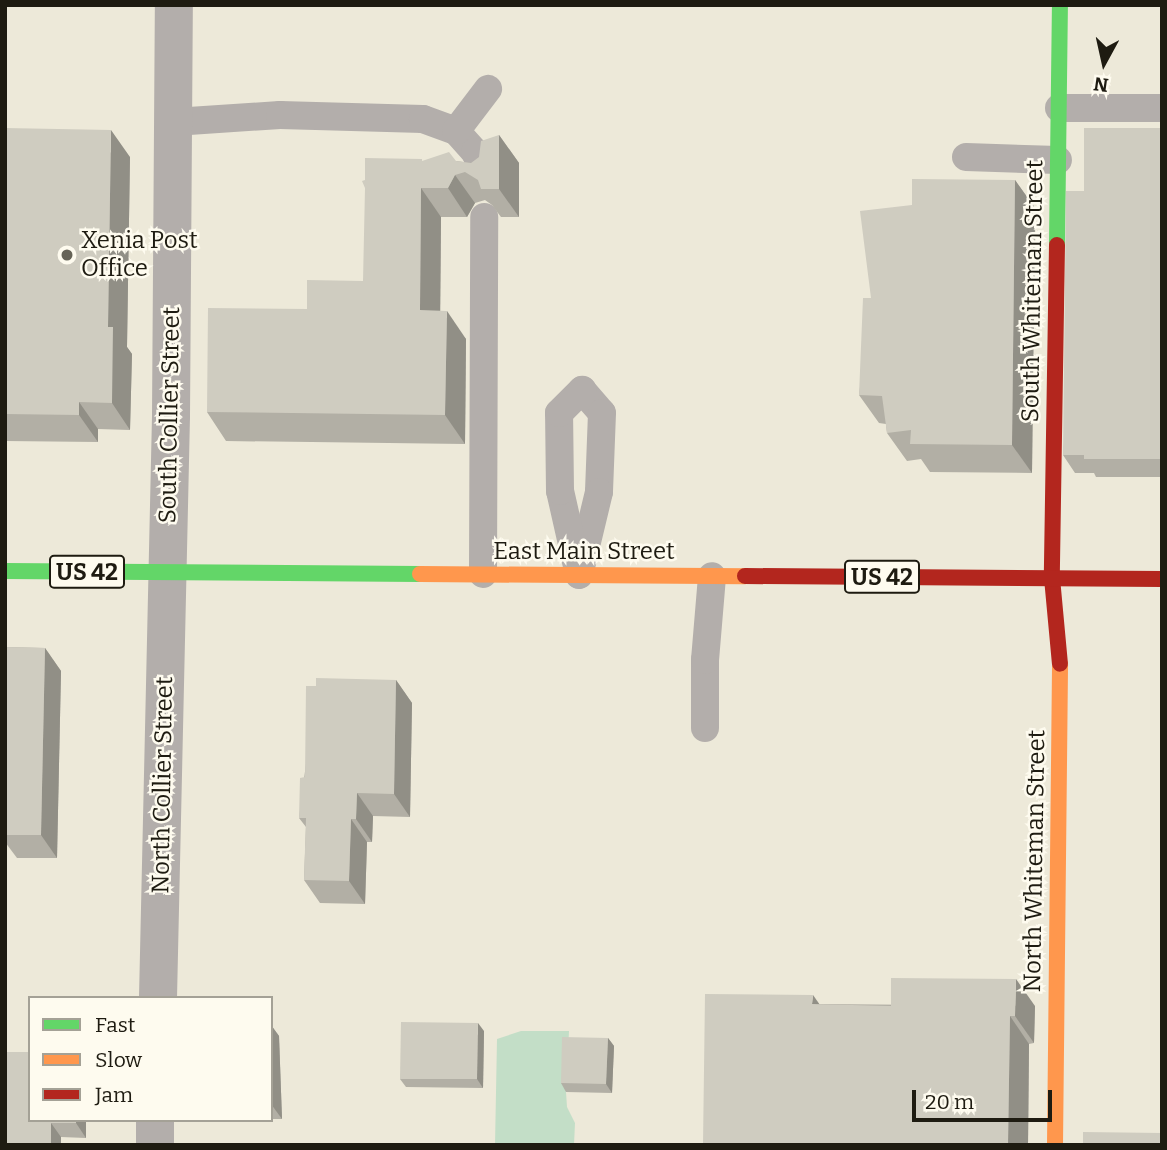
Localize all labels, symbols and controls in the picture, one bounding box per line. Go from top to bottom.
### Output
north arrow [1069,28,1139,98]
text: N [1092,72,1110,97]
street label: South Whiteman Street [1016,159,1050,423]
place label: Xenia Post Office [81,227,198,283]
marker: Xenia Post Office [59,247,75,263]
street label: South Collier Street [154,306,186,524]
street label: East Main Street [493,538,675,566]
road number: US 42 [48,552,126,592]
road number: US 42 [844,558,920,596]
street label: North Collier Street [147,676,179,894]
street label: North Whiteman Street [1018,729,1052,993]
legend [28,996,273,1122]
text: Fast [95,1012,135,1038]
text: Slow [95,1047,142,1073]
scale bar [915,1076,1055,1120]
text: Jam [95,1082,133,1108]
text: 20 m [925,1089,974,1115]

